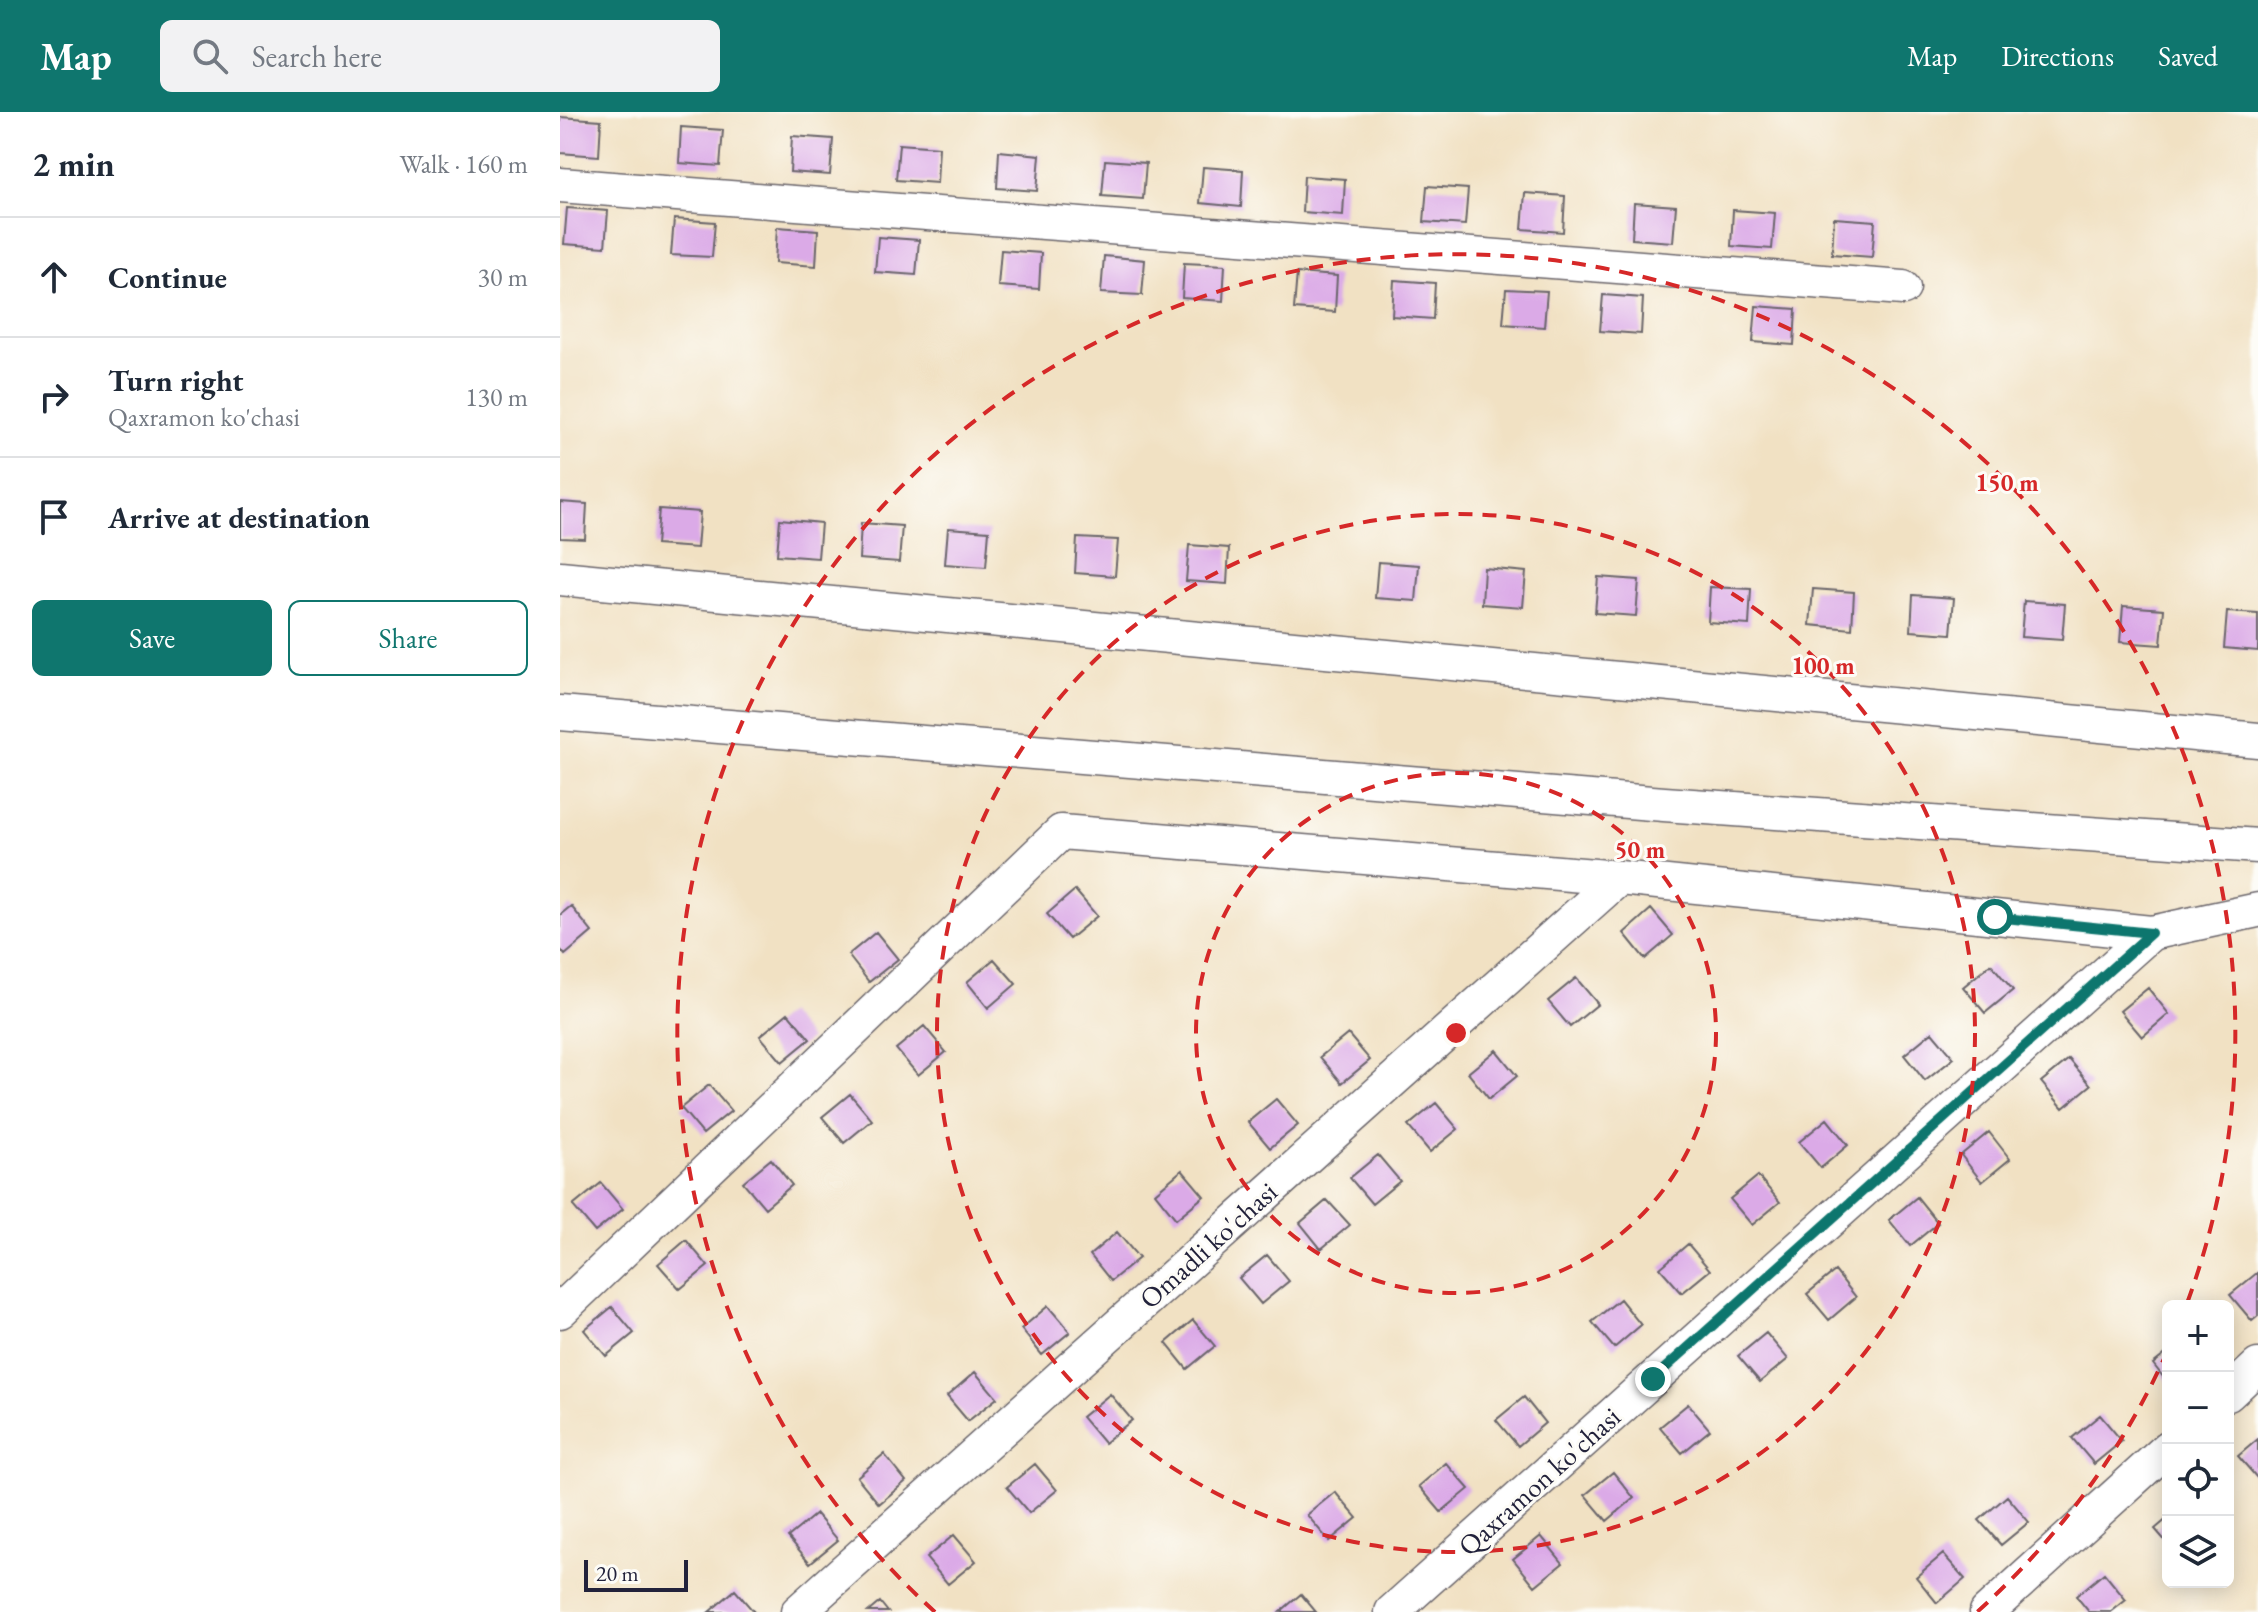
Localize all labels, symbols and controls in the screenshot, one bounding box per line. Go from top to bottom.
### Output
search box [160,20,720,92]
text: Map [40,32,112,81]
icon: search [188,34,232,78]
text: Search here [252,37,382,76]
text: Map [1907,38,1957,74]
text: Directions [2001,38,2114,74]
text: Saved [2158,38,2218,74]
text: 2 min [32,142,115,186]
text: Walk · 160 m [400,147,528,181]
icon: ahead [32,255,76,299]
text: Continue [108,258,227,297]
text: 30 m [478,260,528,294]
text: Turn right [108,361,244,400]
icon: right [32,375,76,419]
text: 130 m [465,380,528,414]
text: Qaxramon ko'chasi [108,400,300,434]
text: 150 m [1975,467,2039,498]
icon: arrive [32,495,76,539]
text: Arrive at destination [108,498,370,537]
button: Save [32,600,272,676]
button: Share [288,600,528,676]
text: 100 m [1791,650,1855,681]
text: 50 m [1615,834,1665,865]
route start [1977,899,2013,935]
centre of rings [1442,1019,1470,1047]
street label: Omadli ko'chasi [1132,1174,1284,1316]
map controls [2162,1300,2234,1588]
button: + [2162,1300,2234,1372]
route end [1635,1361,1671,1397]
button: − [2162,1372,2234,1444]
street label: Qaxramon ko'chasi [1450,1398,1628,1564]
button: locate [2162,1444,2234,1516]
button: layers [2162,1516,2234,1588]
scale bar [584,1556,688,1592]
text: 20 m [596,1559,639,1588]

